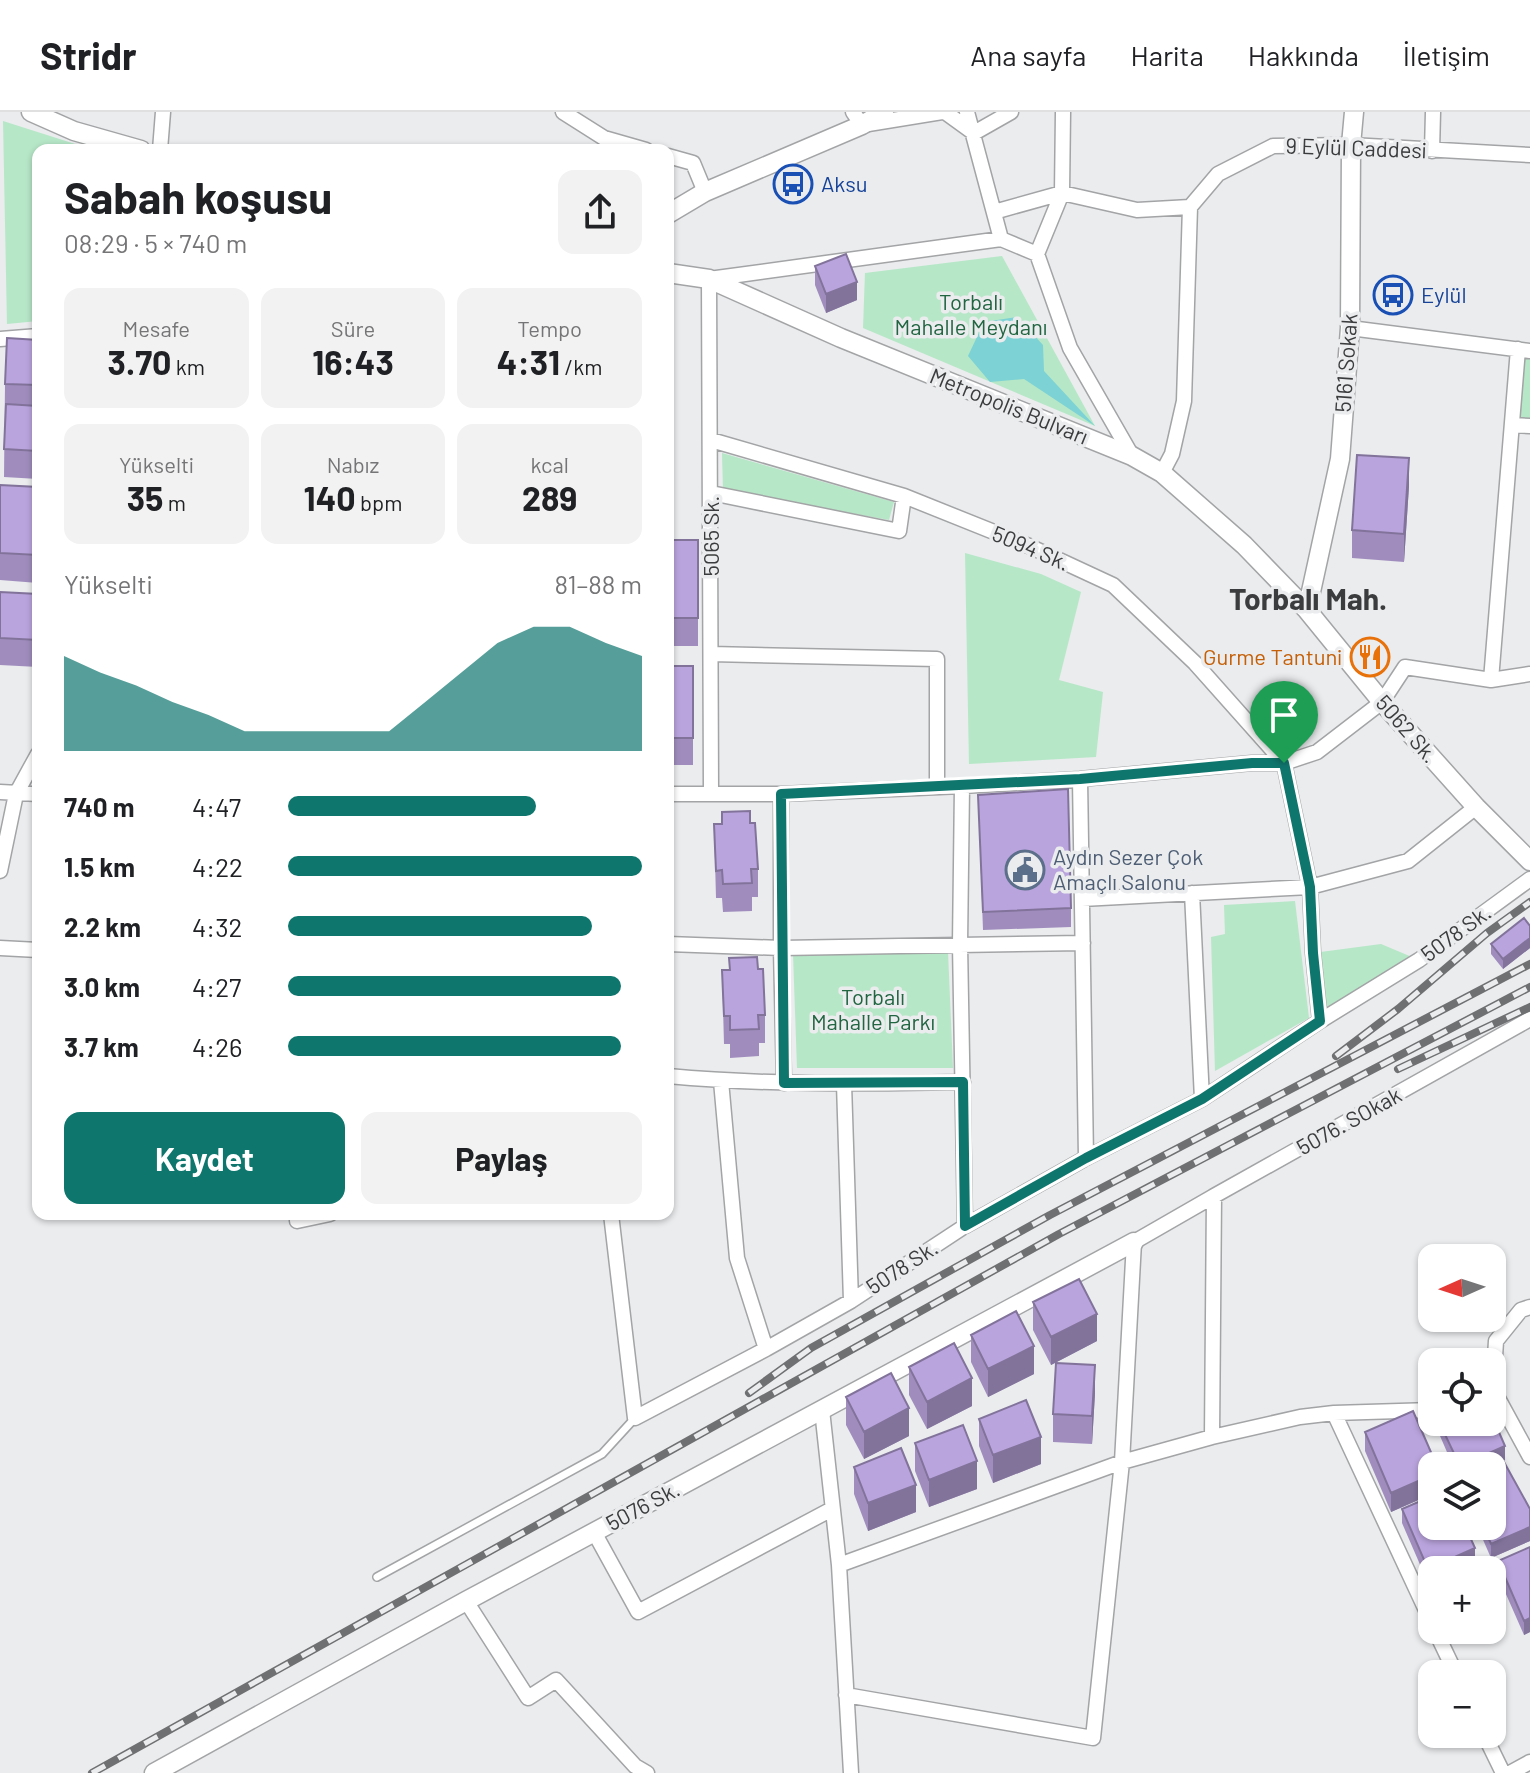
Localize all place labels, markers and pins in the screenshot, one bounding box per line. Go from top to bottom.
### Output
bus stop icon: Aksu [772,163,814,205]
place label: Aksu [821,170,868,196]
bus stop icon: Eylül [1372,274,1414,316]
place label: Eylül [1421,281,1466,307]
restaurant icon: Gurme Tantuni [1349,636,1391,678]
place label: Gurme Tantuni [1203,643,1342,669]
pin [1250,681,1318,763]
place label: Aydın Sezer Çok Amaçlı Salonu [1053,843,1203,894]
public building icon: Aydın Sezer Çok Amaçlı Salonu [1004,849,1046,891]

